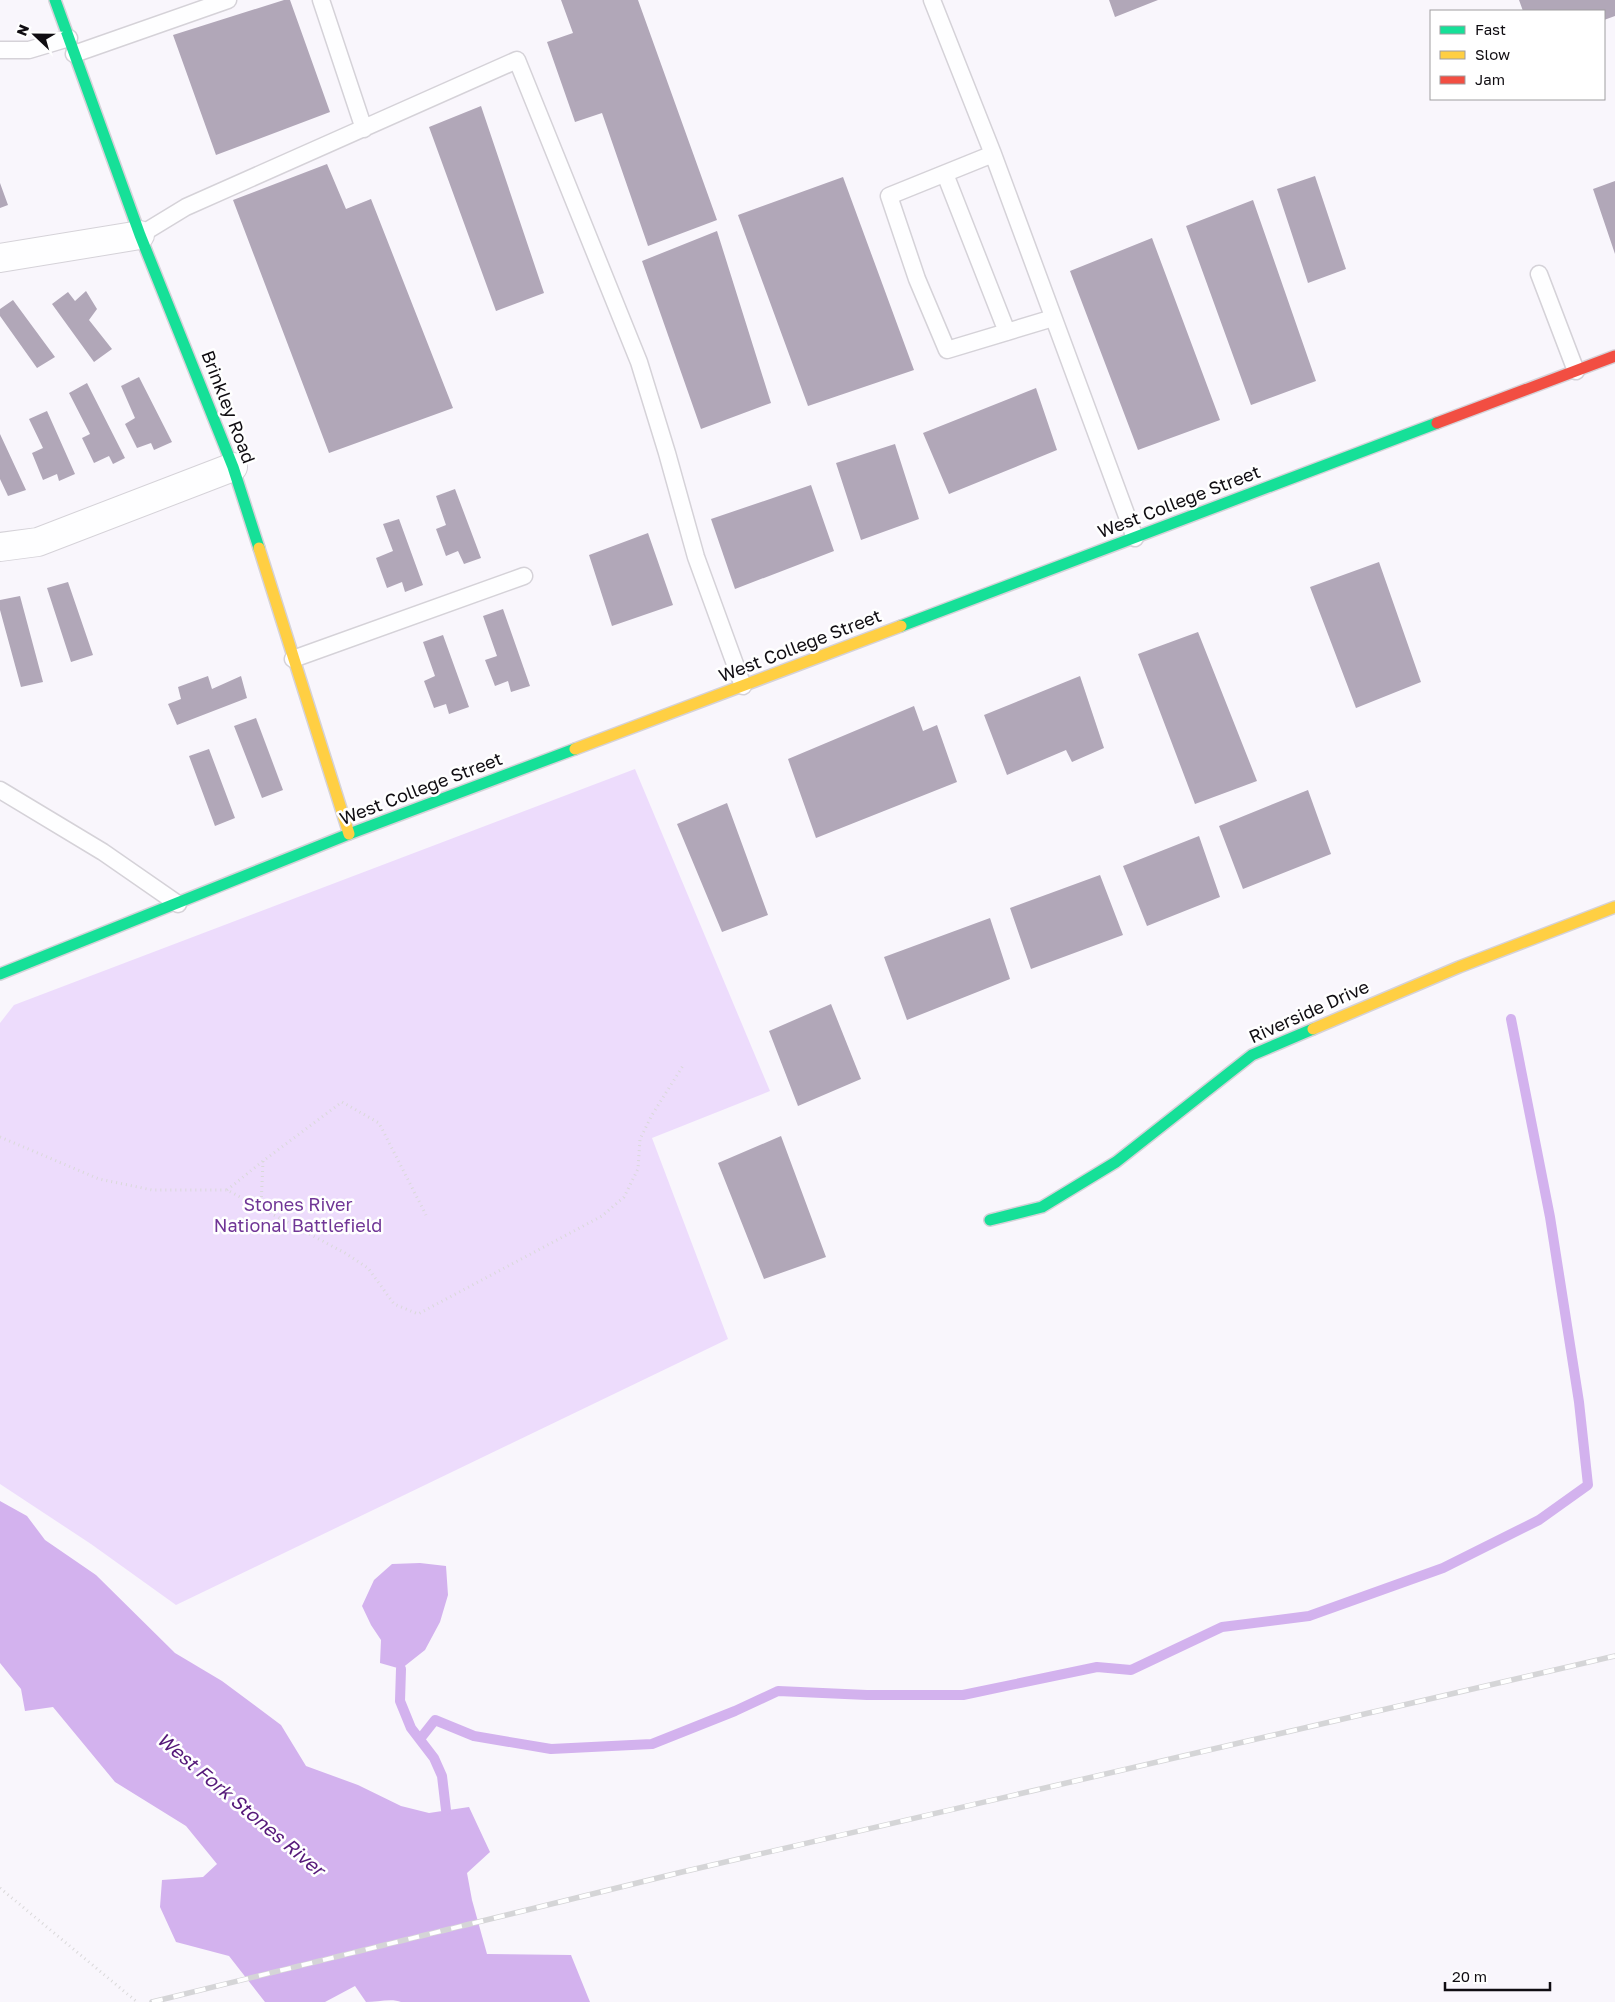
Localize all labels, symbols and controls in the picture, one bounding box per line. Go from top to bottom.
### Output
north arrow [10,10,60,60]
legend [1430,10,1605,100]
text: Fast [1475,20,1506,38]
text: N [13,22,32,38]
text: Slow [1475,45,1510,63]
text: Jam [1475,70,1505,88]
street label: Brinkley Road [197,347,261,466]
street label: West College Street [1094,460,1263,542]
street label: West College Street [715,604,884,686]
street label: West College Street [336,747,505,829]
street label: Riverside Drive [1245,975,1372,1047]
park label: Stones River National Battlefield [214,1193,382,1236]
water label: West Fork Stones River [153,1727,332,1882]
scale bar [1445,1960,1550,1992]
text: 20 m [1452,1967,1487,1985]

